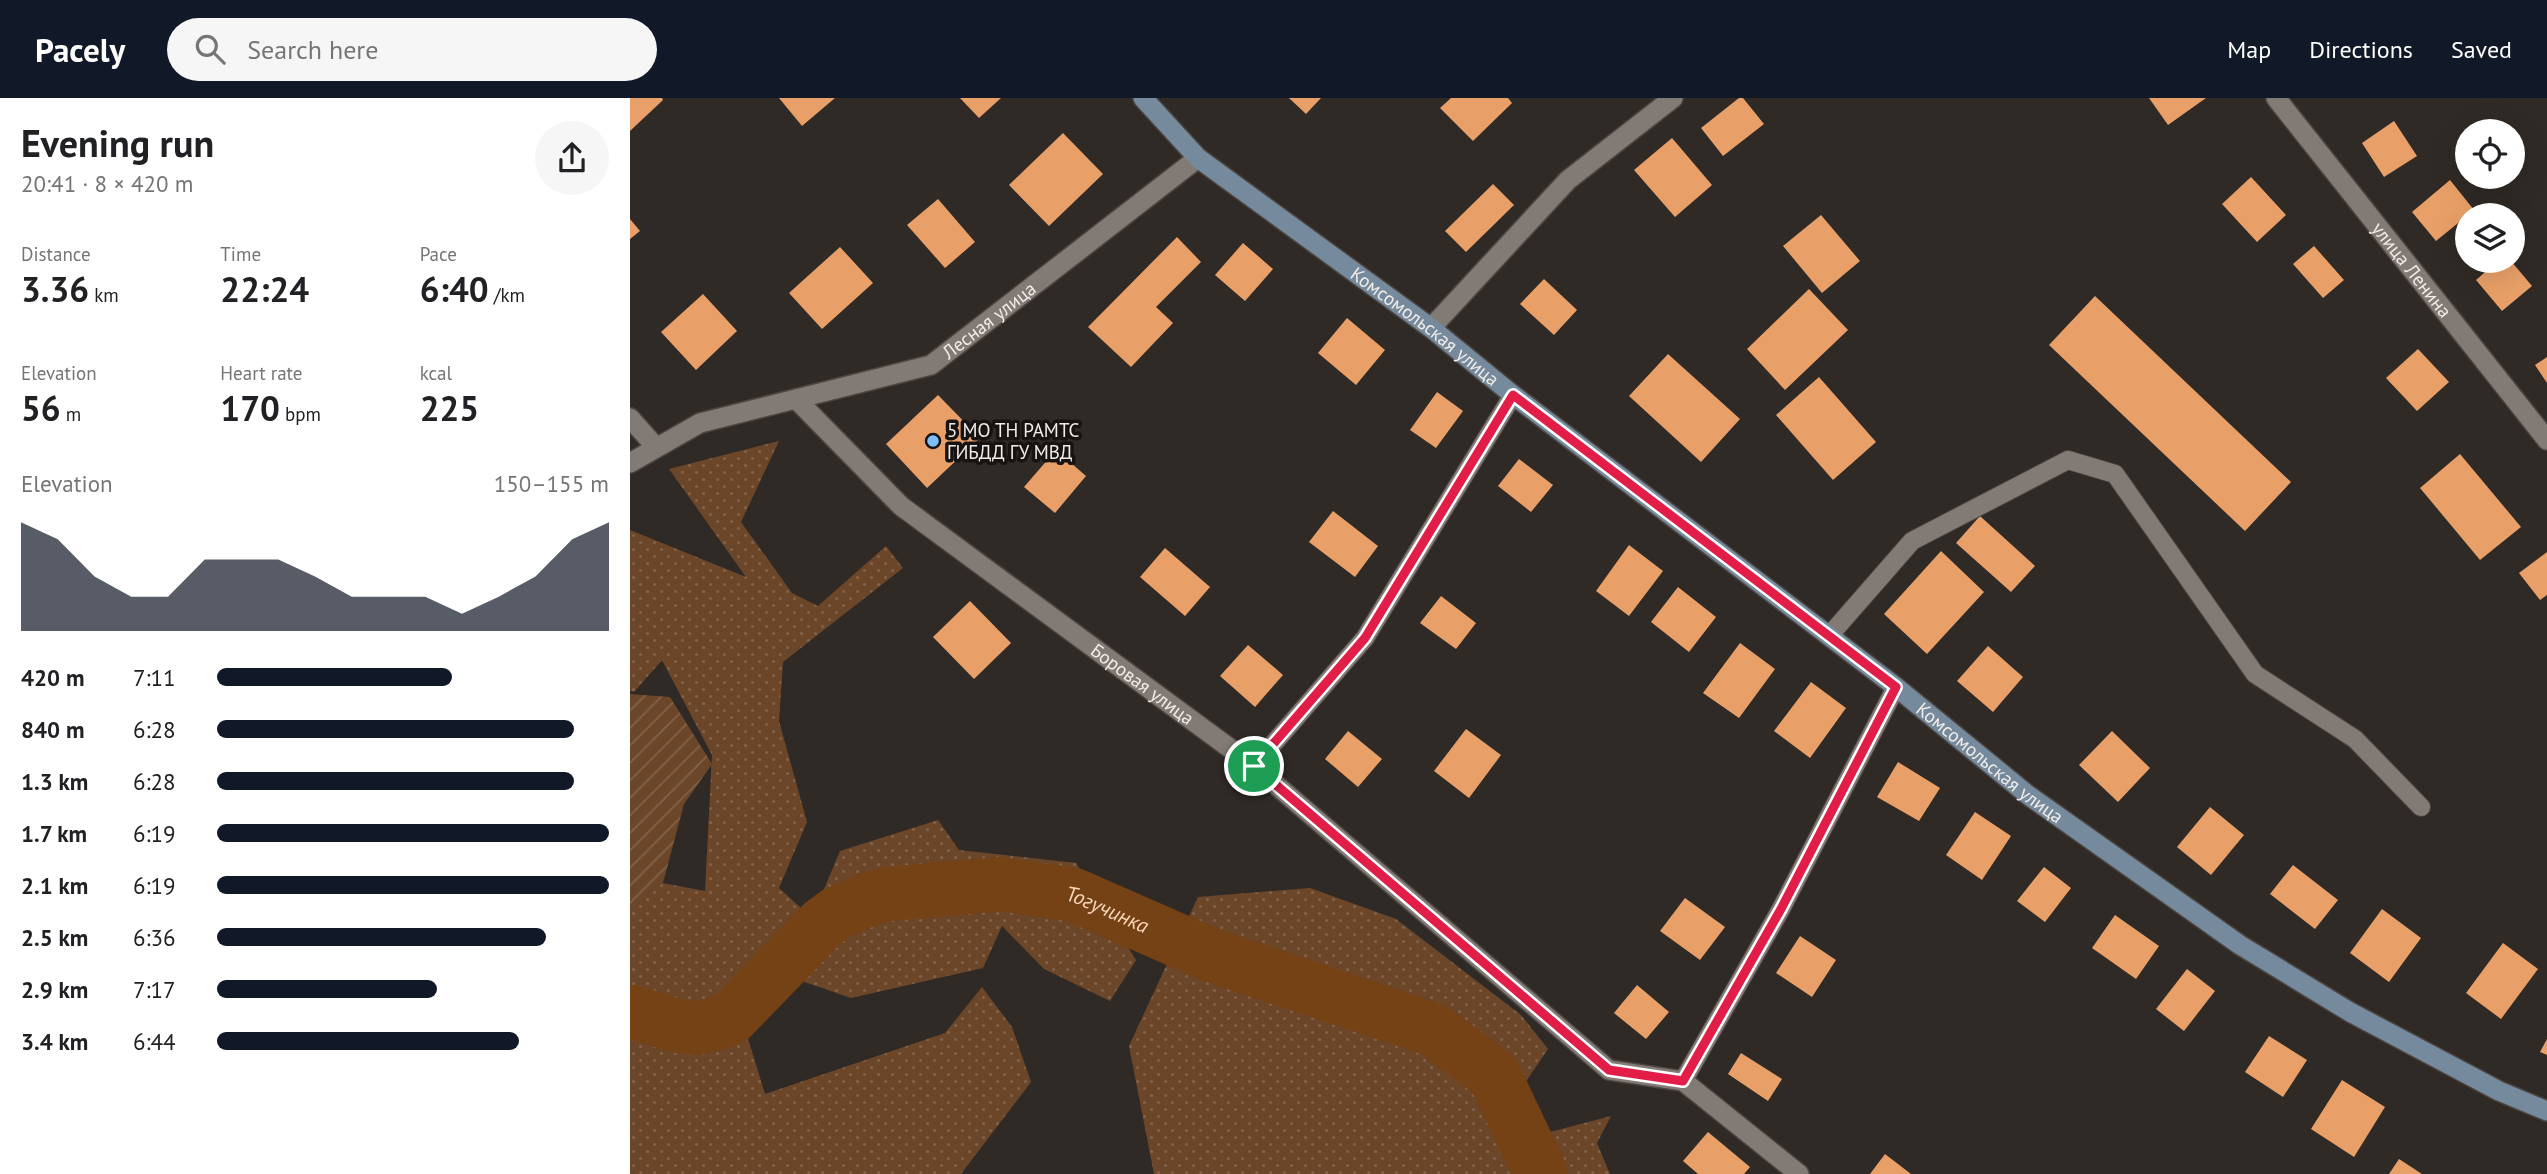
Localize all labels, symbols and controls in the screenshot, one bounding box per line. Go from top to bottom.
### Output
search box [167,18,657,81]
text: Pacely [35,28,125,71]
icon: search [191,30,229,68]
text: Search here [247,33,378,66]
text: Map [2227,34,2271,65]
text: Directions [2309,34,2413,65]
text: Saved [2451,34,2512,65]
text: Evening run [21,118,214,167]
map controls [2455,119,2525,273]
button: locate [2455,119,2525,189]
button: share [535,121,609,195]
text: 20:41 · 8 × 420 m [21,169,193,198]
button: layers [2455,203,2525,273]
street label: улица Ленина [2367,217,2457,322]
text: Distance [21,242,91,266]
text: Time [220,242,261,266]
text: Pace [420,242,457,266]
street label: Комсомольская улица [1346,261,1504,391]
text: 3.36 [21,266,89,312]
text: 22:24 [220,266,309,312]
text: 6:40 [420,266,489,312]
street label: Лесная улица [936,276,1041,365]
text: km [89,283,119,307]
text: /km [489,283,525,307]
text: Elevation [21,361,97,385]
text: Heart rate [220,361,302,385]
text: kcal [420,361,452,385]
text: 56 [21,385,61,431]
text: 170 [220,385,280,431]
text: 225 [420,385,479,431]
text: m [61,402,81,426]
text: bpm [280,402,321,426]
place label: 5 МО ТН РАМТС ГИБДД ГУ МВД [947,418,1080,464]
marker: 5 МО ТН РАМТС ГИБДД ГУ МВД [925,433,941,449]
text: Elevation [21,469,113,498]
text: 150–155 m [494,469,609,498]
street label: Боровая улица [1086,638,1199,730]
text: 420 m [21,663,84,692]
text: 7:11 [133,663,176,692]
street label: Комсомольская улица [1912,697,2068,828]
text: 840 m [21,715,84,744]
text: 6:28 [133,715,176,744]
pin [1224,736,1284,796]
icon: arrive [1235,747,1273,785]
text: 1.3 km [21,767,88,796]
text: 6:28 [133,767,176,796]
text: 1.7 km [21,819,87,848]
text: 6:19 [133,819,176,848]
text: 2.1 km [21,871,88,900]
text: 6:19 [133,871,176,900]
water label: Тогучинка [1064,880,1154,939]
text: 2.5 km [21,923,88,952]
text: 6:36 [133,923,176,952]
text: 2.9 km [21,975,88,1004]
text: 7:17 [133,975,176,1004]
text: 3.4 km [21,1027,88,1056]
text: 6:44 [133,1027,176,1056]

